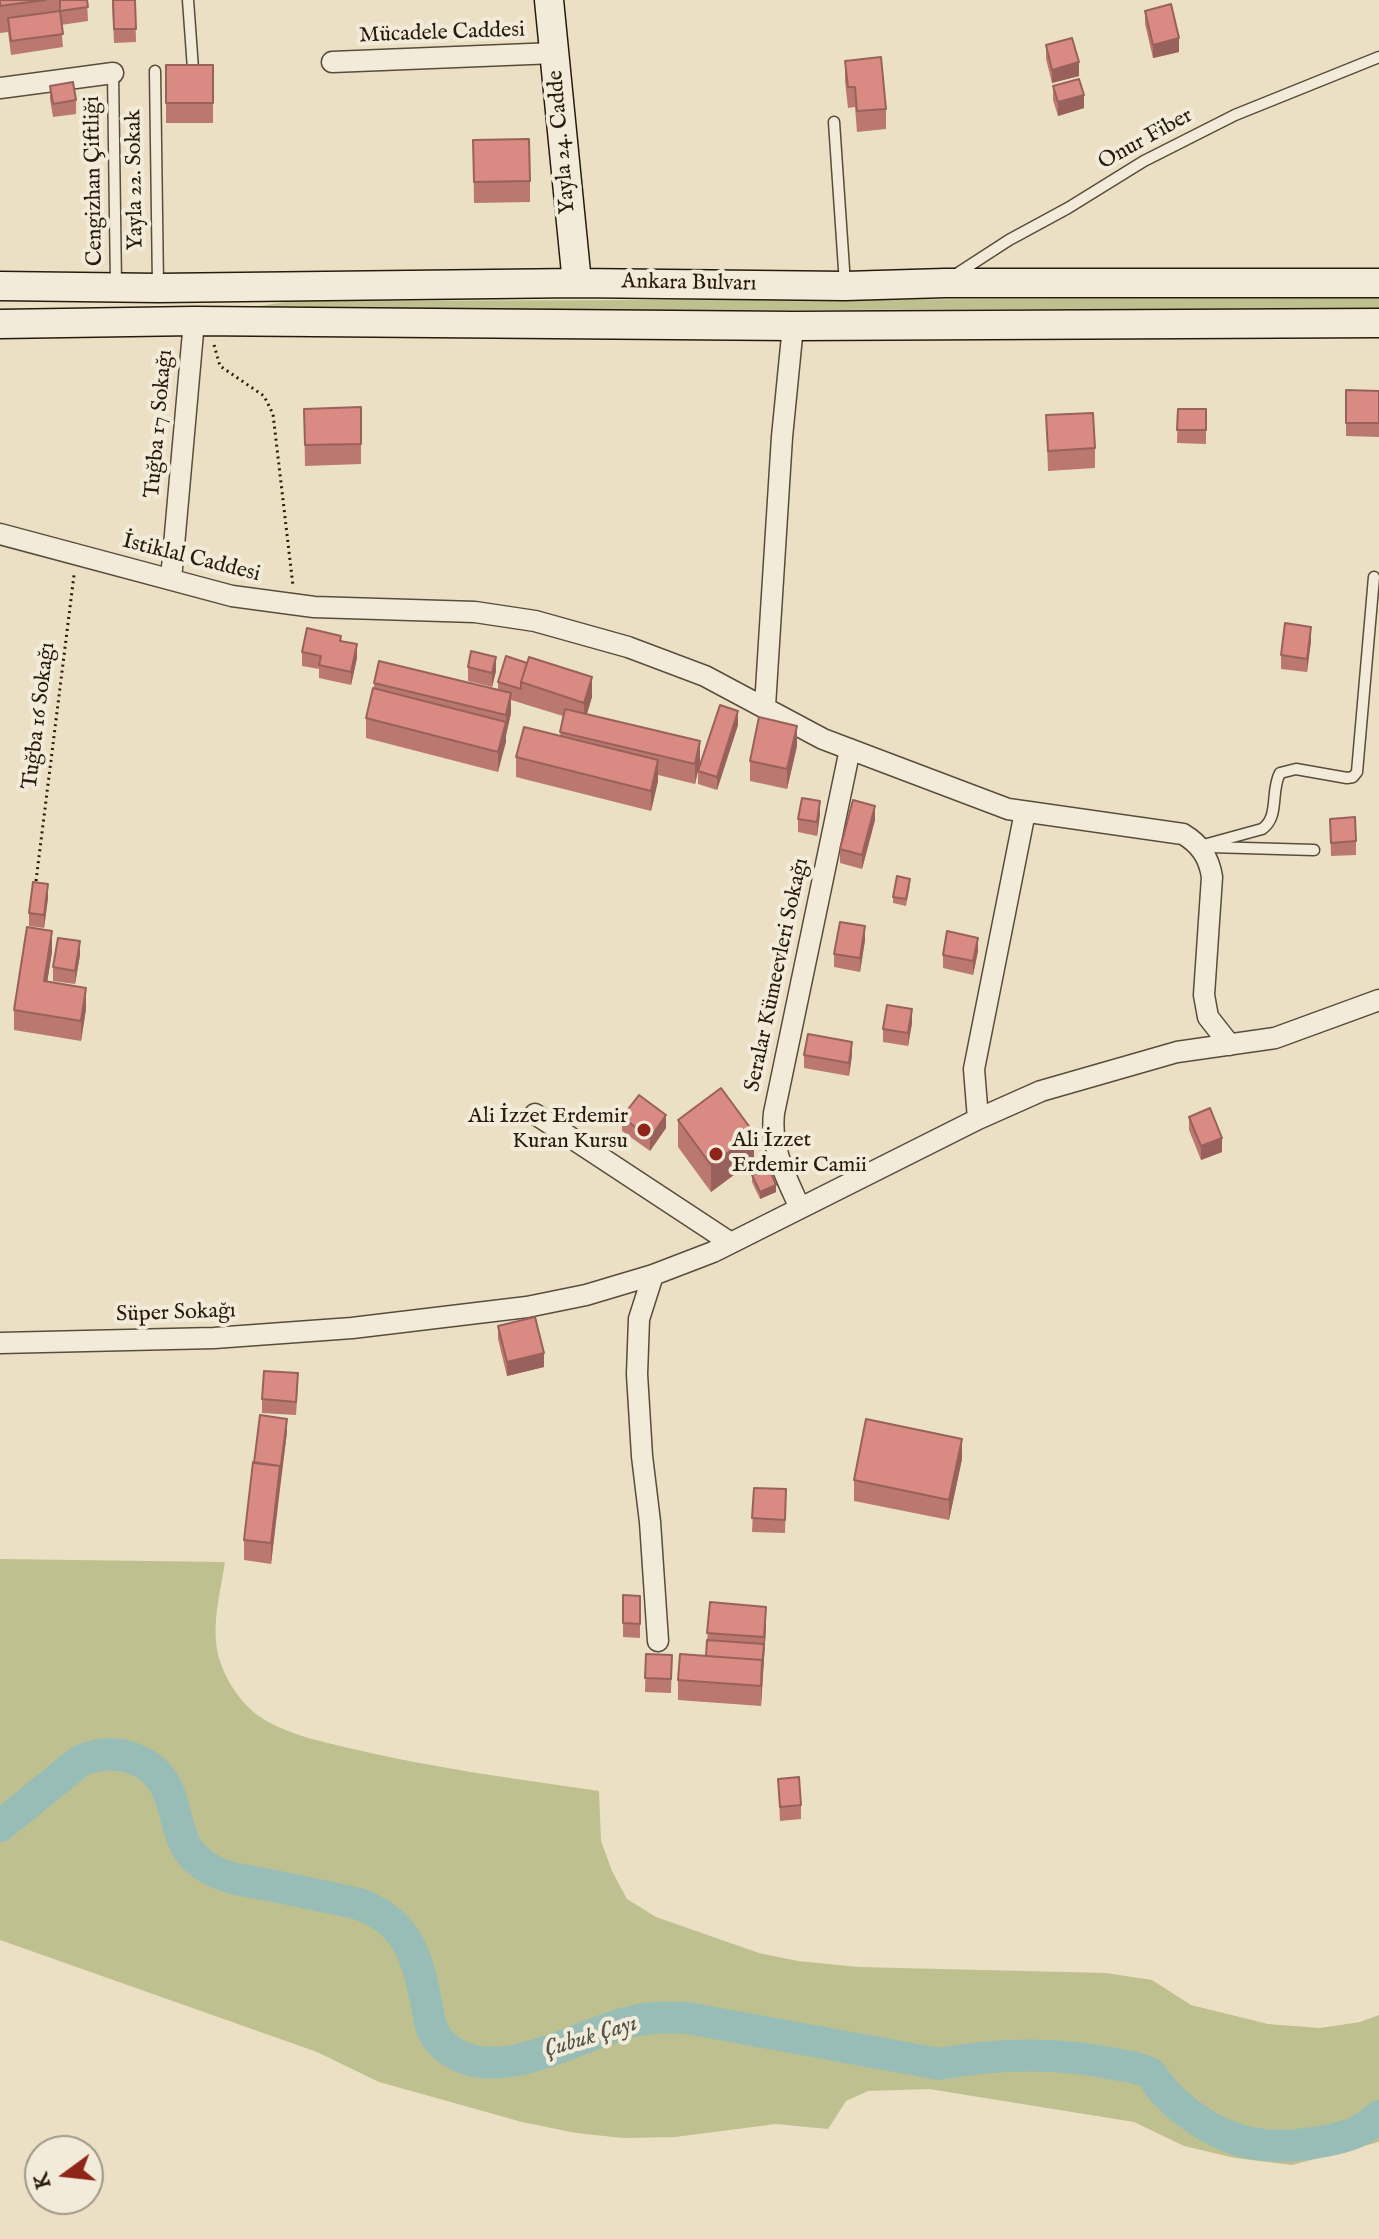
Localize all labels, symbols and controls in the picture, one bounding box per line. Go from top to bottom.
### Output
street label: Mücadele Caddesi [359,18,525,50]
street label: Yayla 24. Cadde [544,69,582,215]
street label: Cengizhan Çiftliği [80,96,110,266]
street label: Onur Fiber [1094,103,1198,177]
street label: Yayla 22. Sokak [122,109,150,251]
street label: Ankara Bulvarı [621,270,757,298]
street label: Tuğba 17 Sokağı [140,349,180,499]
street label: İstiklal Caddesi [119,529,263,589]
street label: Tuğba 16 Sokağı [18,641,62,791]
street label: Seralar Kümeevleri Sokağı [740,856,816,1094]
place label: Ali İzzet Erdemir Kuran Kursu [468,1104,628,1156]
marker: Ali İzzet Erdemir Kuran Kursu [635,1121,653,1139]
place label: Ali İzzet Erdemir Camii [732,1128,867,1180]
marker: Ali İzzet Erdemir Camii [707,1145,725,1163]
street label: Süper Sokağı [116,1299,236,1329]
water label: Çubuk Çayı [541,2010,641,2066]
north arrow [24,2135,104,2215]
text: K [27,2169,58,2192]

